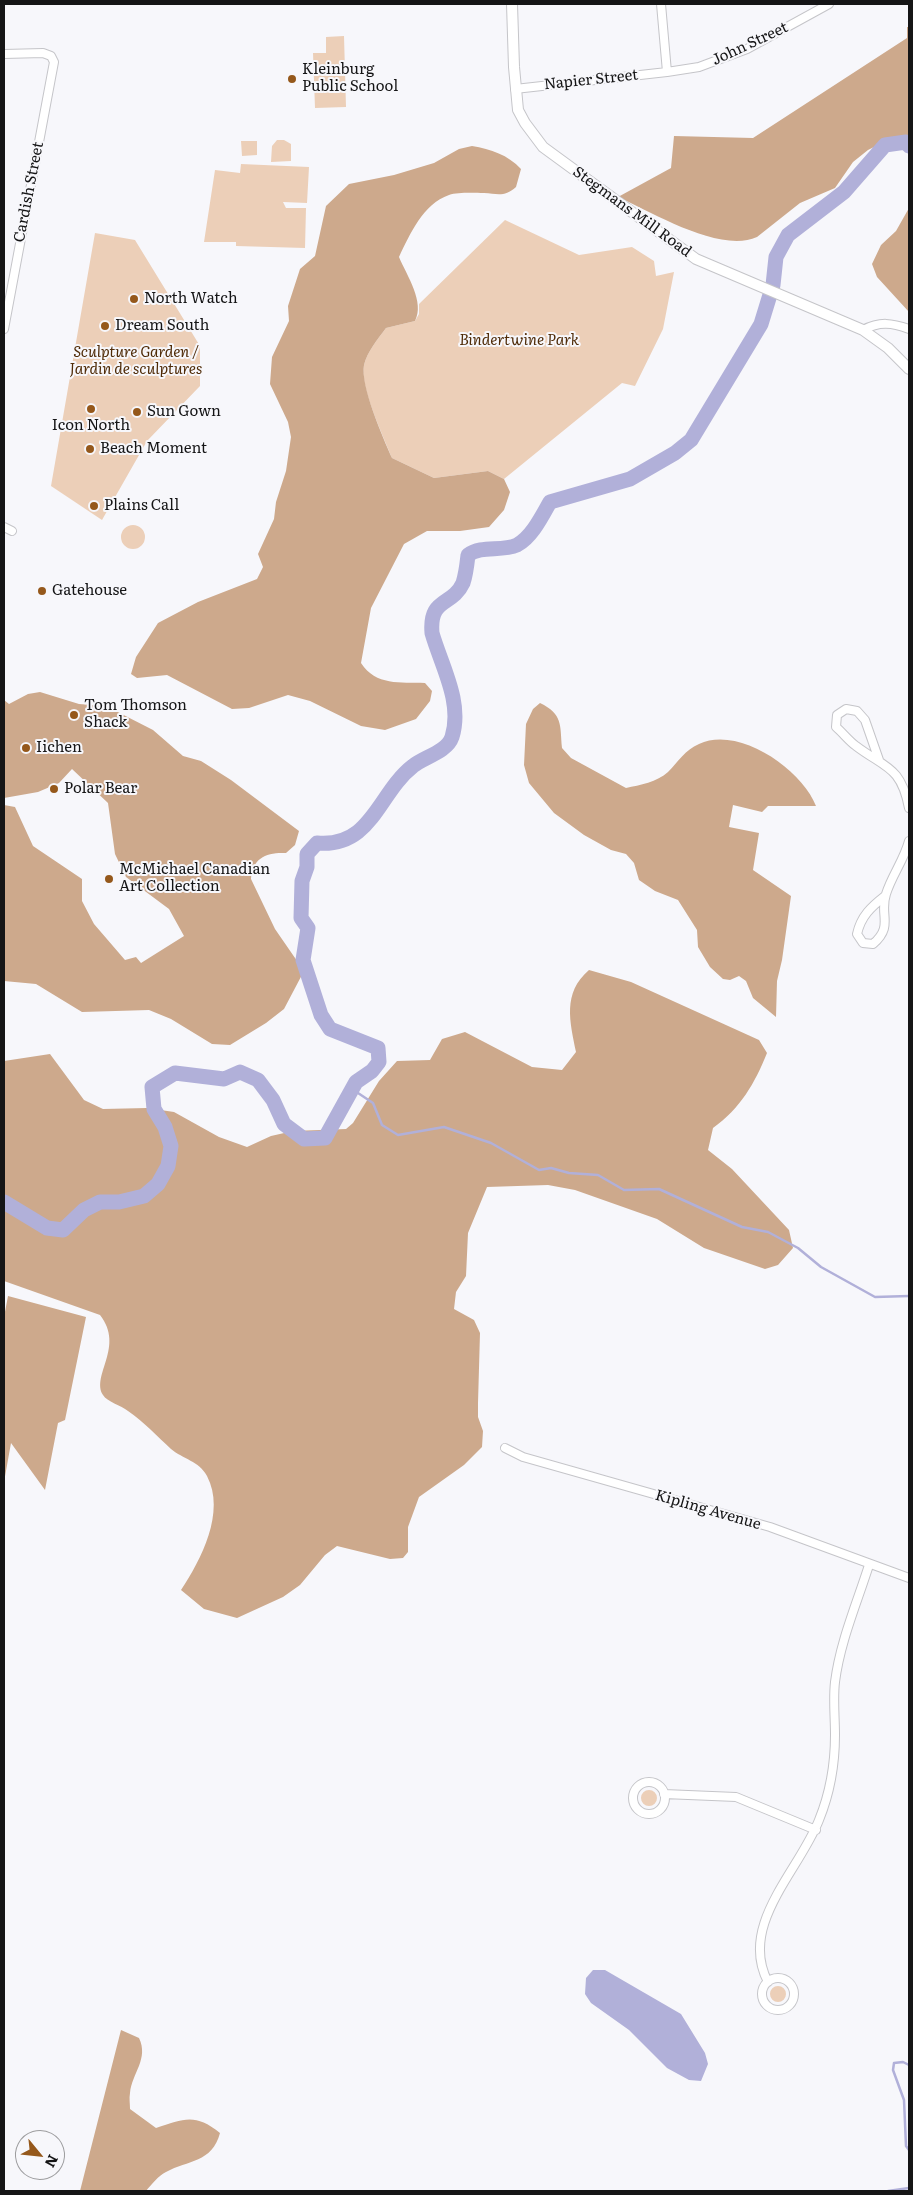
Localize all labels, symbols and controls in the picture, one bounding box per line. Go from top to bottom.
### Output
street label: John Street [709,19,791,69]
place label: Kleinburg Public School [302,61,398,96]
street label: Napier Street [543,66,639,94]
marker: Kleinburg Public School [286,73,298,85]
street label: Cardish Street [10,140,48,244]
street label: Stegmans Mill Road [569,163,695,261]
place label: North Watch [144,290,238,308]
marker: North Watch [128,293,140,305]
place label: Dream South [115,317,209,335]
marker: Dream South [99,320,111,332]
park label: Bindertwine Park [459,332,579,350]
park label: Sculpture Garden / Jardin de sculptures [70,344,202,379]
marker: Icon North [85,403,97,415]
place label: Sun Gown [147,403,221,421]
marker: Sun Gown [131,406,143,418]
place label: Icon North [52,417,130,435]
place label: Beach Moment [100,440,207,458]
marker: Beach Moment [84,443,96,455]
place label: Plains Call [104,497,179,515]
marker: Plains Call [88,500,100,512]
place label: Gatehouse [52,582,127,600]
marker: Gatehouse [36,585,48,597]
place label: Tom Thomson Shack [84,697,187,732]
marker: Tom Thomson Shack [68,709,80,721]
place label: Iichen [36,739,82,757]
marker: Iichen [20,742,32,754]
place label: Polar Bear [64,780,137,798]
marker: Polar Bear [48,783,60,795]
place label: McMichael Canadian Art Collection [119,861,270,896]
marker: McMichael Canadian Art Collection [103,873,115,885]
street label: Kipling Avenue [653,1486,763,1534]
north arrow [15,2130,65,2180]
text: N [41,2152,64,2171]

